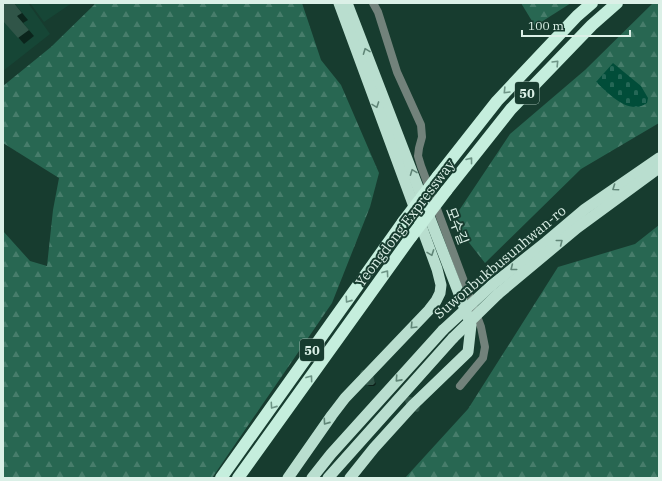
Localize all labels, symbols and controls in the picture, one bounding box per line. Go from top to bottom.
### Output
scale bar [522,12,630,38]
text: 100 m [528,18,564,33]
one-way arrow [362,48,370,55]
one-way arrow [551,60,558,67]
road number: 50 [515,82,539,104]
one-way arrow [503,86,511,94]
one-way arrow [372,102,380,109]
street label: Yeongdong Expressway [351,156,459,290]
one-way arrow [466,158,473,165]
one-way arrow [410,169,418,177]
one-way arrow [613,183,620,190]
street label: Suwonbukbusunhwan-ro [430,201,570,322]
street label: 모수길 [442,205,472,247]
one-way arrow [556,240,563,247]
one-way arrow [427,250,435,257]
one-way arrow [511,264,518,271]
one-way arrow [381,270,388,277]
one-way arrow [346,295,353,302]
one-way arrow [410,321,418,329]
road number: 50 [300,339,324,361]
one-way arrow [305,375,313,382]
one-way arrow [396,375,403,382]
one-way arrow [271,401,278,408]
one-way arrow [324,418,331,425]

